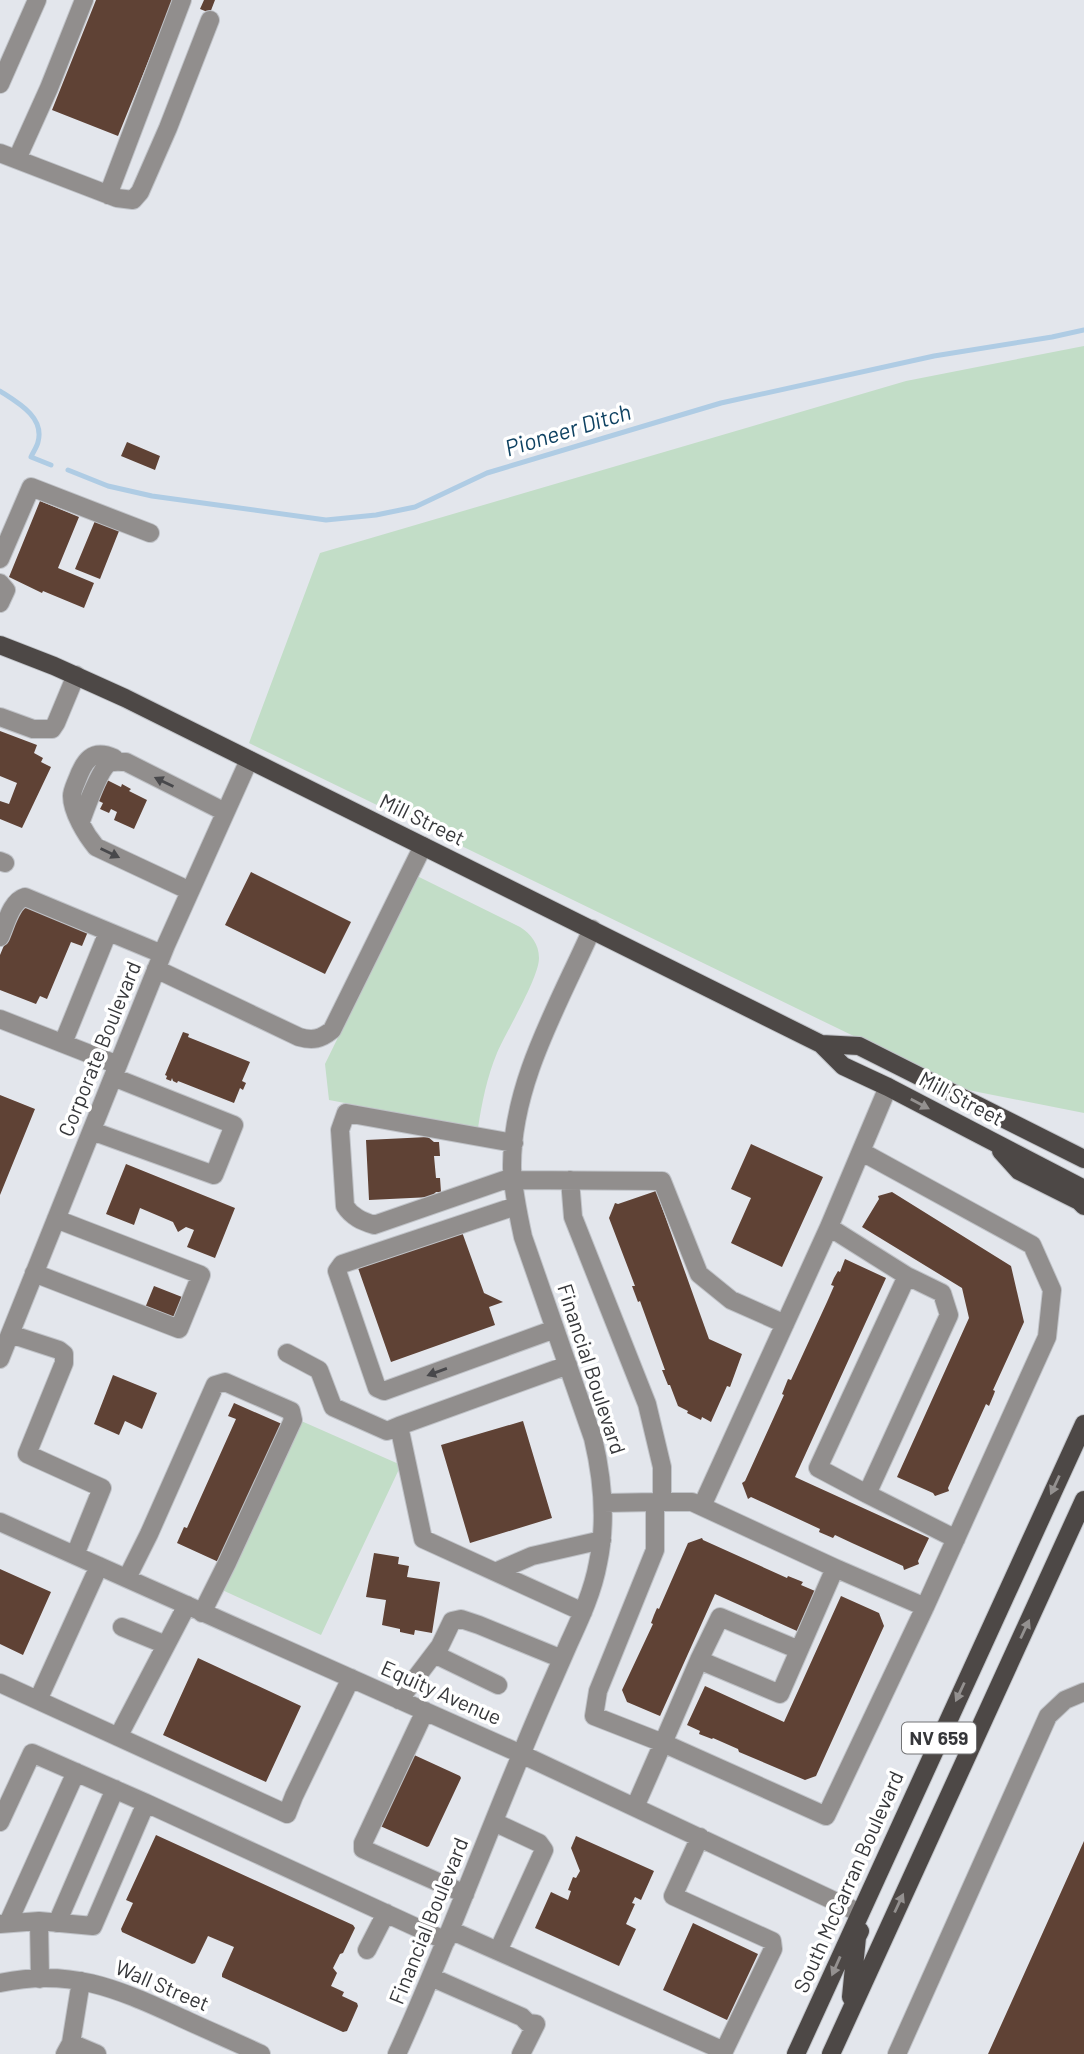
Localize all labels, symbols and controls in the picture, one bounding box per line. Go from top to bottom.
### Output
water label: Pioneer Ditch [501,397,634,461]
one-way arrow [154,776,174,787]
street label: Mill Street [376,787,469,850]
one-way arrow [100,848,120,859]
street label: Corporate Boulevard [52,957,145,1140]
street label: Mill Street [915,1065,1008,1130]
one-way arrow [910,1098,930,1110]
street label: Financial Boulevard [553,1280,632,1457]
one-way arrow [427,1367,448,1378]
one-way arrow [1049,1475,1061,1495]
one-way arrow [1019,1619,1031,1639]
street label: Equity Avenue [378,1654,506,1729]
one-way arrow [954,1682,966,1702]
road number: NV 659 [902,1722,976,1754]
street label: South McCarran Boulevard [787,1767,908,1996]
street label: Financial Boulevard [383,1833,472,2007]
one-way arrow [894,1893,905,1913]
street label: Wall Street [112,1954,213,2016]
one-way arrow [830,1956,842,1976]

